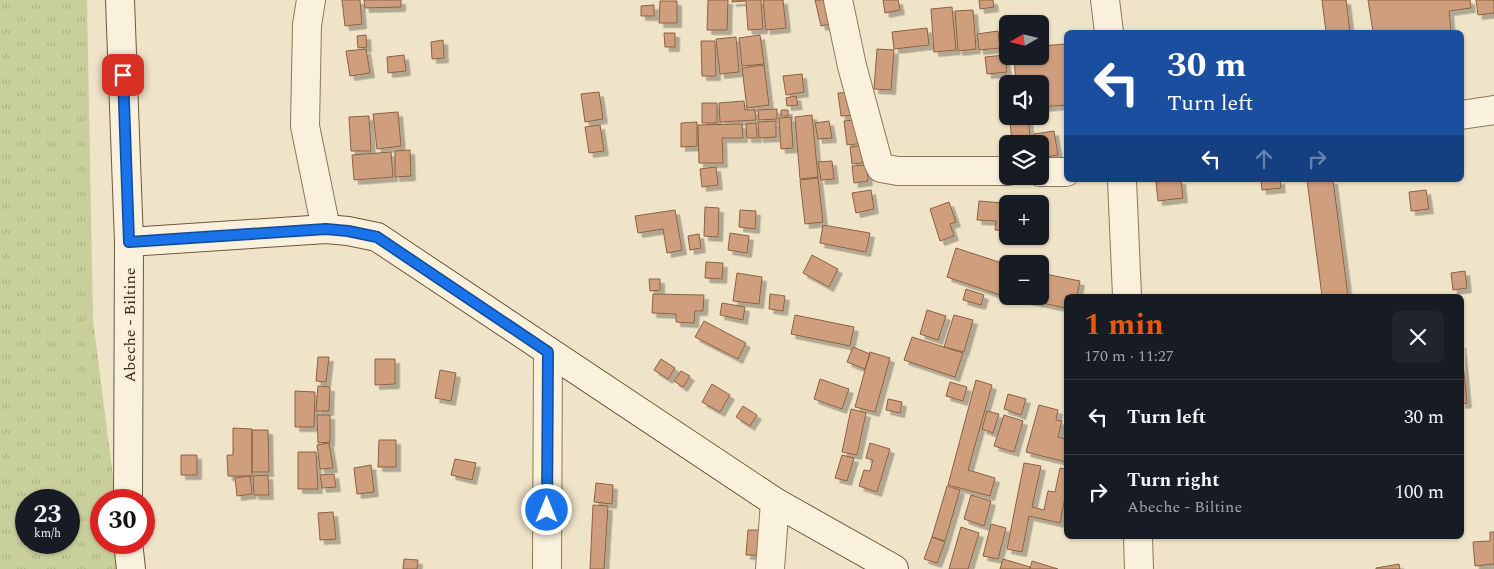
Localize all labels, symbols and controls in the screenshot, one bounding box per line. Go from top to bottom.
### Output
north arrow [999,15,1049,65]
map controls [999,15,1049,305]
text: 30 m [1167,39,1247,92]
icon: left [1084,50,1149,115]
pin [102,54,144,96]
icon: arrive [109,61,137,89]
button: sound [999,75,1049,125]
text: Turn left [1167,87,1253,120]
button: layers [999,135,1049,185]
icon: left [1197,145,1225,173]
icon: ahead [1250,145,1278,173]
icon: right [1303,145,1331,173]
button: + [999,195,1049,245]
button: − [999,255,1049,305]
street label: Abeche - Biltine [118,267,142,383]
text: 1 min [1084,302,1164,348]
button: close [1392,311,1444,363]
text: 170 m · 11:27 [1084,344,1174,368]
icon: left [1084,403,1112,431]
text: Turn left [1127,403,1206,432]
text: 30 m [1404,403,1444,432]
text: Turn right [1127,466,1220,495]
icon: right [1084,478,1112,506]
text: 100 m [1394,478,1444,507]
position arrow [520,483,572,535]
speed limit sign: 30 [90,489,155,554]
text: Abeche - Biltine [1127,495,1242,519]
text: 23 [33,496,62,534]
text: km/h [34,524,61,543]

